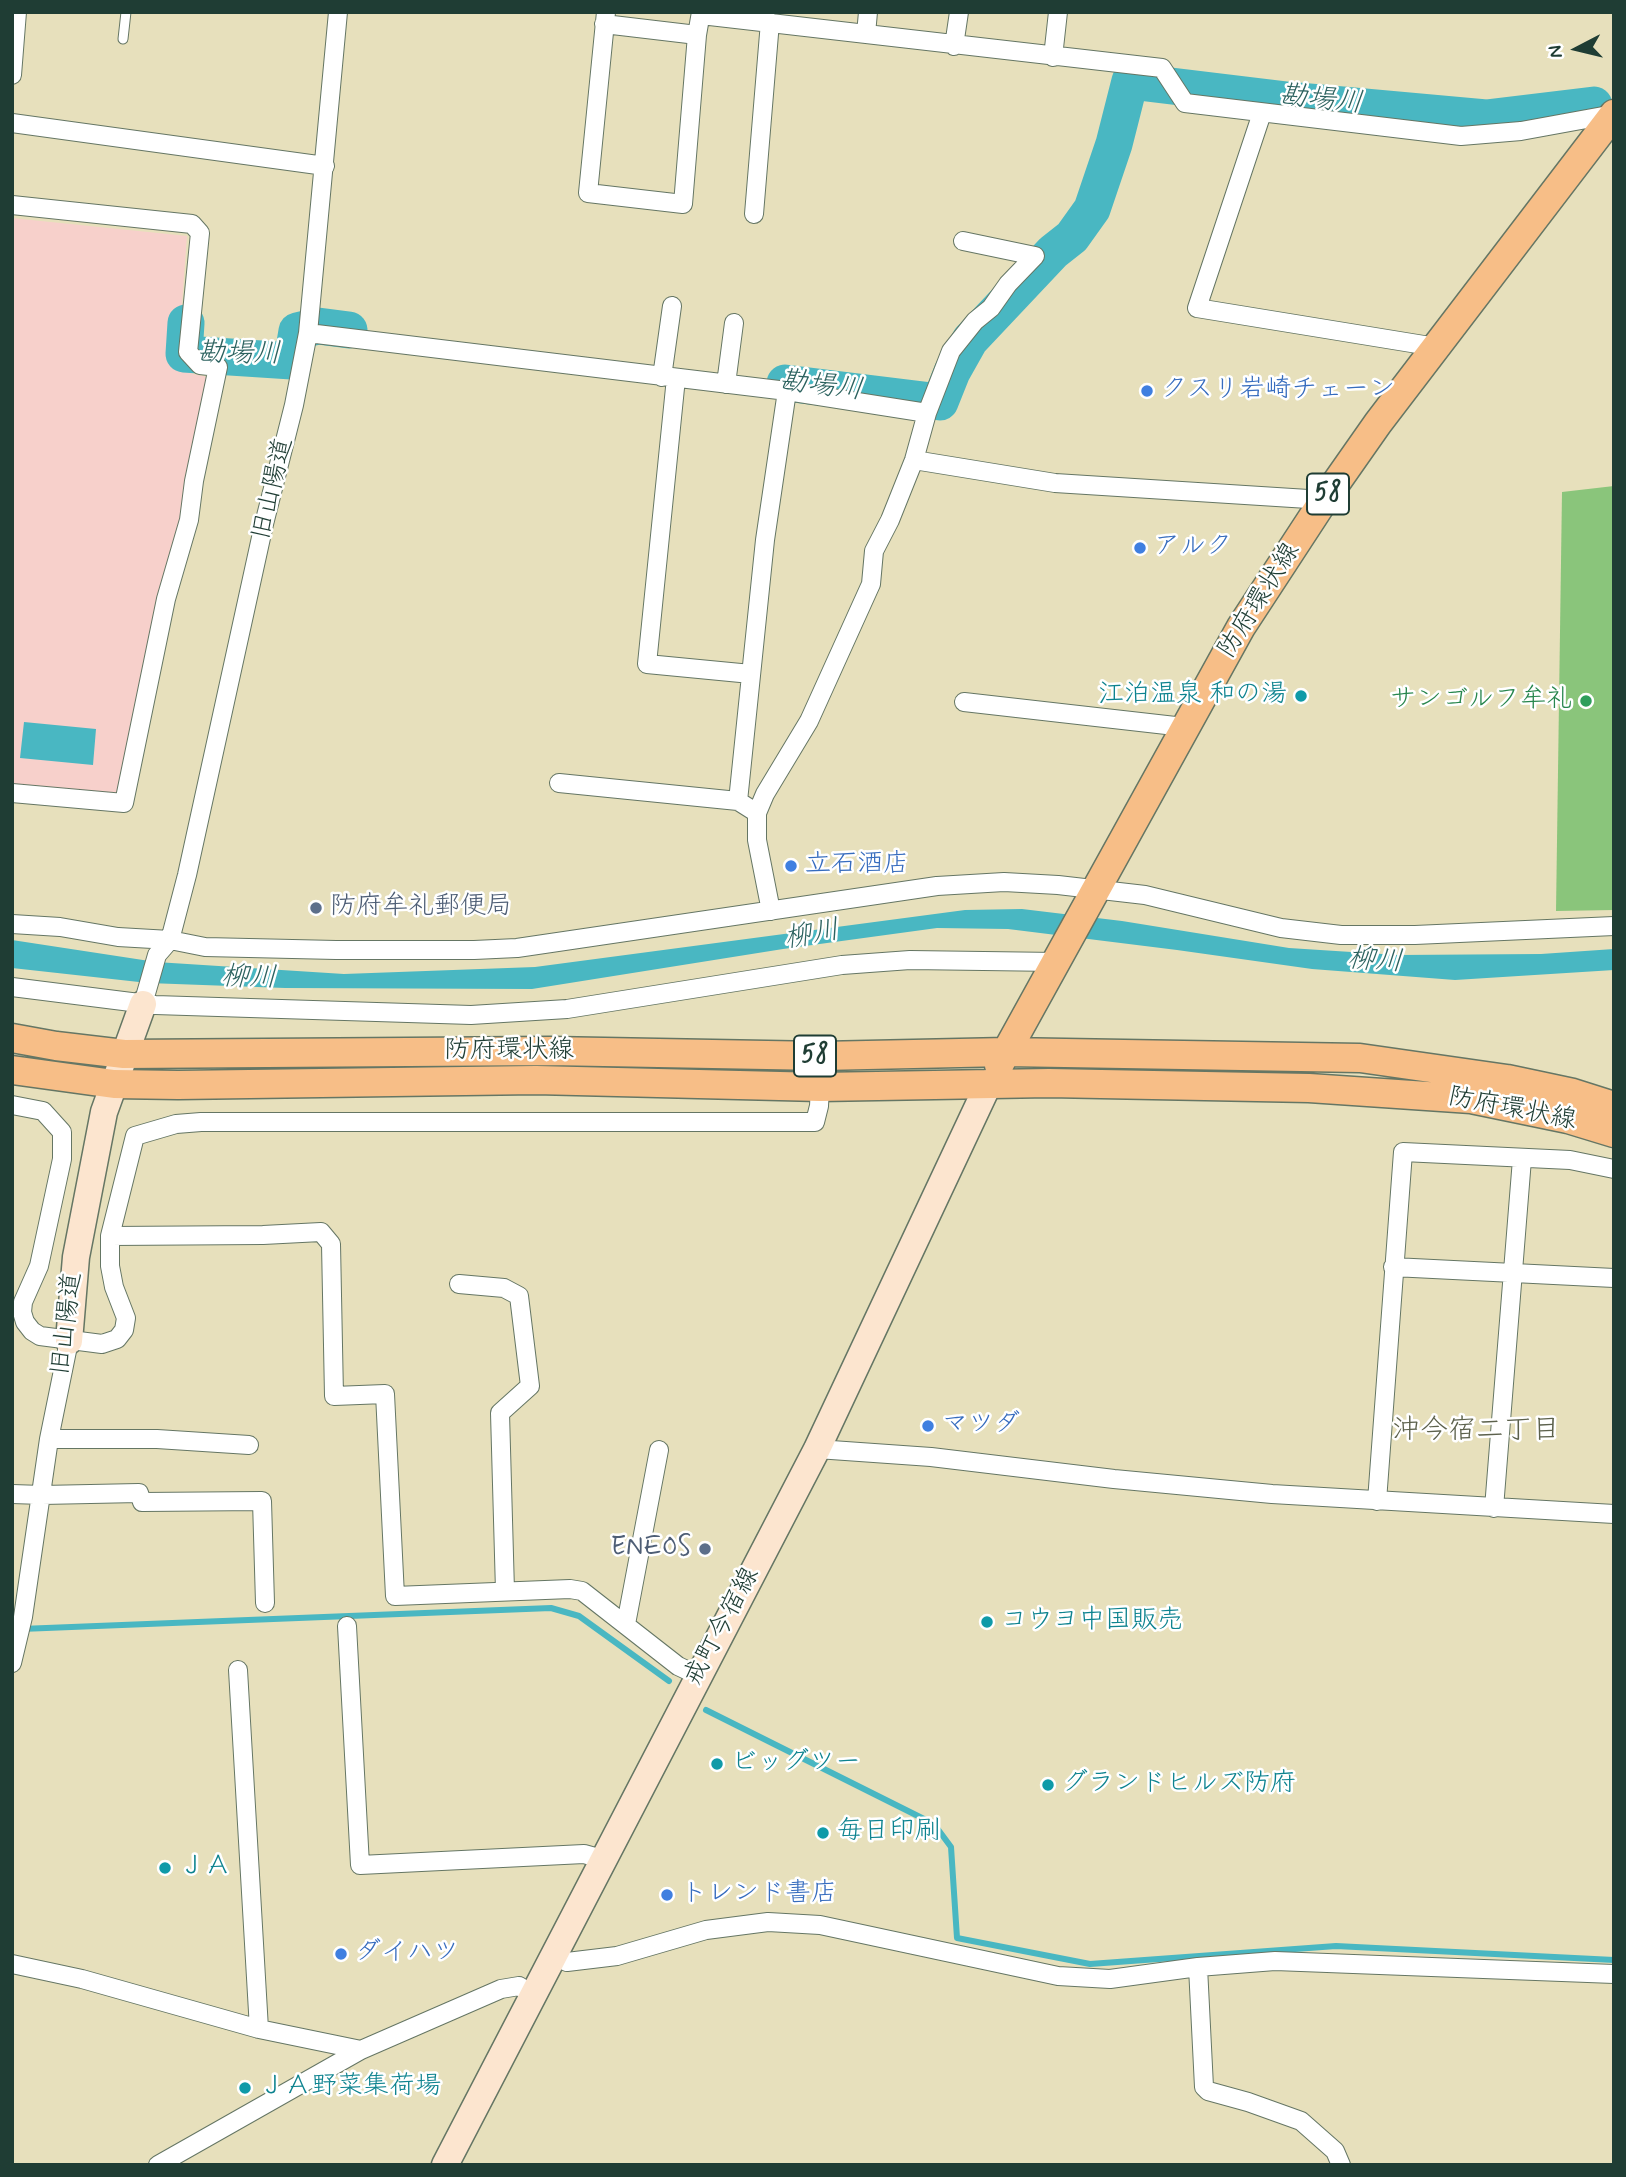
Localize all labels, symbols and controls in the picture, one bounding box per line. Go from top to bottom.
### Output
north arrow [1542,14,1612,84]
text: N [1542,44,1569,59]
water label: 勘場川 [1277,80,1365,122]
water label: 勘場川 [197,337,281,373]
water label: 勘場川 [777,365,865,409]
place label: クスリ岩崎チェーン [1161,375,1395,407]
marker: クスリ岩崎チェーン [1139,383,1155,399]
street label: 旧山陽道 [247,435,301,543]
road number: 58 [1307,474,1349,514]
place label: アルク [1154,532,1232,564]
street label: 防府環状線 [1212,538,1308,664]
marker: アルク [1132,540,1148,556]
place label: 江泊温泉 和の湯 [1098,680,1287,712]
place label: サンゴルフ牟礼 [1390,685,1572,717]
marker: 江泊温泉 和の湯 [1293,688,1309,704]
marker: サンゴルフ牟礼 [1578,693,1594,709]
place label: 立石酒店 [805,850,909,882]
marker: 立石酒店 [783,858,799,874]
place label: 防府牟礼郵便局 [330,892,512,924]
marker: 防府牟礼郵便局 [308,900,324,916]
water label: 柳川 [782,915,842,957]
water label: 柳川 [1346,943,1404,981]
water label: 柳川 [220,961,278,997]
street label: 防府環状線 [444,1036,574,1068]
road number: 58 [794,1036,836,1076]
street label: 防府環状線 [1445,1082,1579,1138]
street label: 旧山陽道 [46,1270,90,1378]
place label: マツダ [942,1410,1020,1442]
district label: 沖今宿二丁目 [1392,1415,1560,1449]
marker: マツダ [920,1418,936,1434]
place label: ENEOS [611,1533,691,1565]
marker: ENEOS [697,1541,713,1557]
street label: 戒町今宿線 [679,1562,767,1692]
place label: コウヨ中国販売 [1001,1606,1183,1638]
marker: コウヨ中国販売 [979,1614,995,1630]
place label: ビッグツー [731,1748,861,1780]
marker: ビッグツー [709,1756,725,1772]
place label: グランドヒルズ防府 [1062,1769,1296,1801]
marker: グランドヒルズ防府 [1040,1777,1056,1793]
place label: 毎日印刷 [837,1817,941,1849]
marker: 毎日印刷 [815,1825,831,1841]
place label: ＪＡ [179,1852,231,1884]
marker: ＪＡ [157,1860,173,1876]
place label: トレンド書店 [681,1879,837,1911]
marker: トレンド書店 [659,1887,675,1903]
place label: ダイハツ [355,1938,459,1970]
marker: ダイハツ [333,1946,349,1962]
place label: ＪＡ野菜集荷場 [259,2072,441,2104]
marker: ＪＡ野菜集荷場 [237,2080,253,2096]

